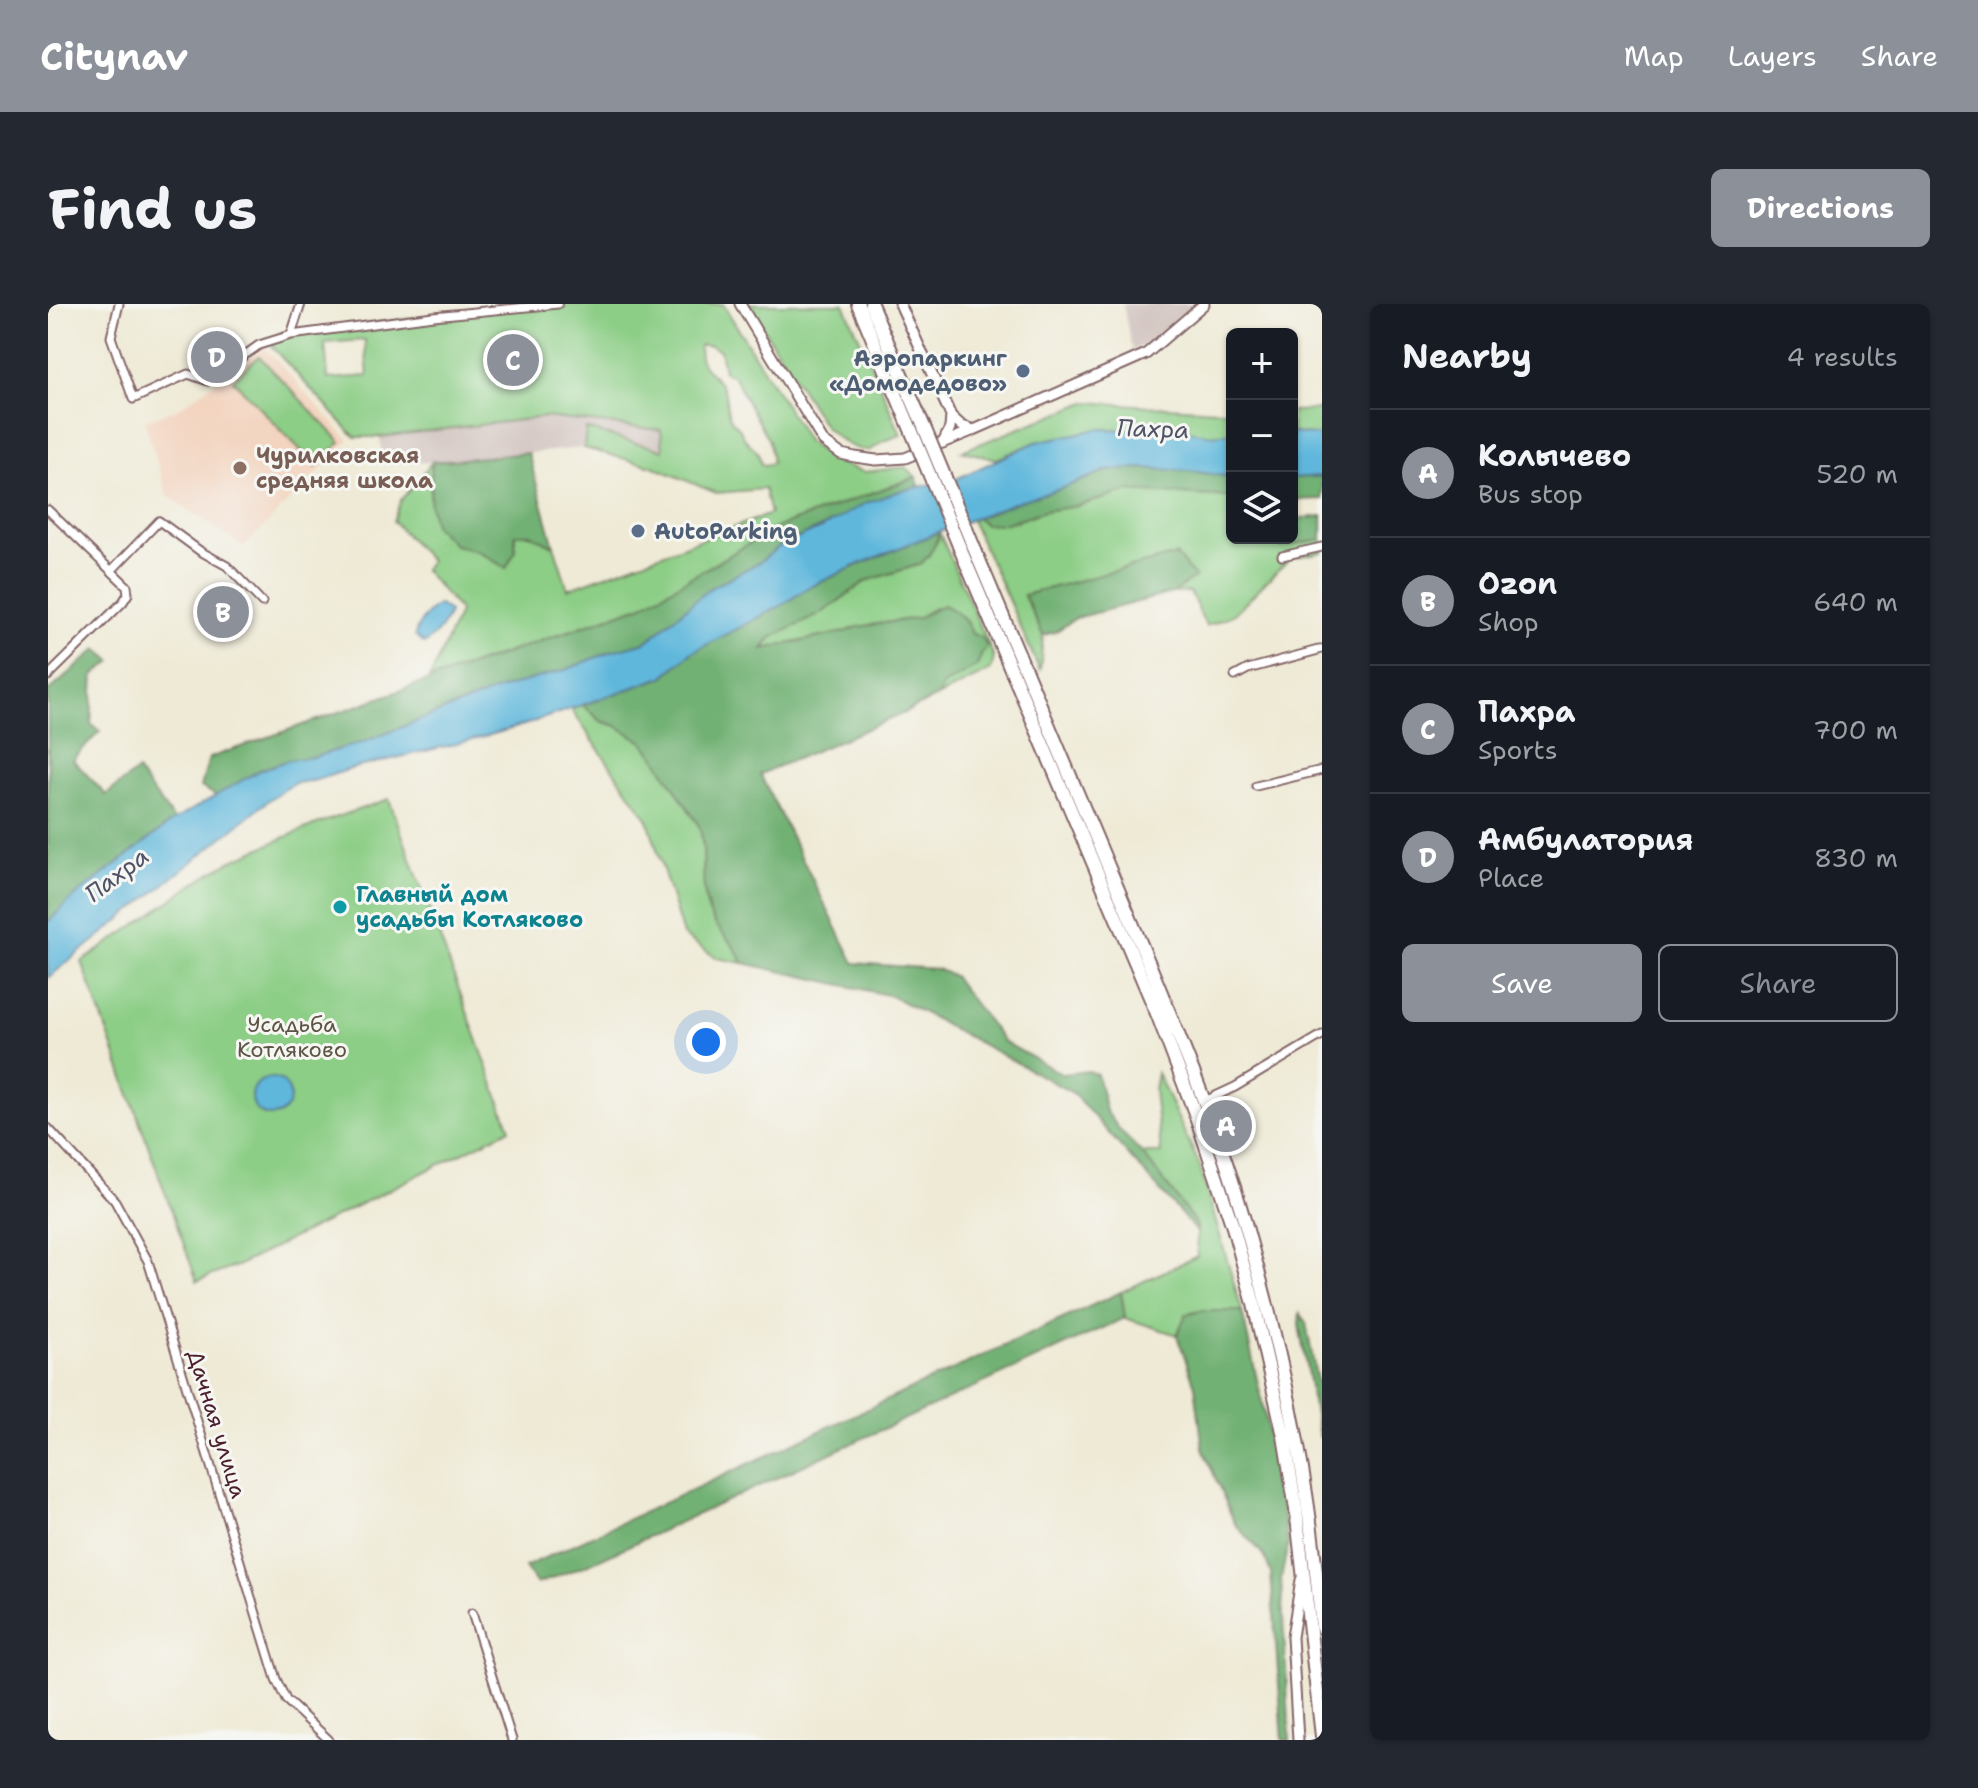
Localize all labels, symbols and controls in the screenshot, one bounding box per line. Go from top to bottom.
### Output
text: Citynav [40,31,188,82]
text: Map [1624,37,1684,75]
text: Layers [1728,37,1817,75]
text: Share [1861,37,1938,75]
button: Directions [1711,169,1930,247]
text: Find us [48,171,257,246]
pin: D [191,327,243,387]
map controls [1226,328,1298,544]
button: + [1226,328,1298,400]
pin: C [487,330,539,390]
text: Nearby [1402,333,1532,379]
text: 4 results [1786,339,1898,374]
place label: Аэропаркинг «Домодедово» [829,344,1008,398]
marker: Аэропаркинг «Домодедово» [1014,362,1032,380]
button: − [1226,400,1298,472]
water label: Пахра [1116,412,1190,446]
text: Колычево [1478,435,1631,476]
place label: Чурилковская средняя школа [256,441,433,495]
text: A [1418,456,1438,491]
text: 520 m [1817,456,1898,491]
marker: Чурилковская средняя школа [231,459,249,477]
button: layers [1226,472,1298,544]
text: Bus stop [1478,476,1583,511]
place label: AutoParking [654,517,798,546]
marker: AutoParking [629,522,647,540]
text: Ozon [1478,563,1557,604]
pin: B [197,582,249,642]
text: B [1420,584,1436,619]
text: 640 m [1813,584,1898,619]
text: Shop [1478,604,1539,639]
text: Пахра [1478,691,1575,732]
text: C [1420,712,1436,747]
text: 700 m [1813,712,1898,747]
text: Sports [1478,732,1558,767]
text: Амбулатория [1478,819,1693,860]
water label: Пахра [78,840,156,910]
text: D [1419,840,1437,875]
text: 830 m [1814,840,1898,875]
text: Place [1478,860,1544,895]
place label: Главный дом усадьбы Котляково [356,880,583,934]
marker: Главный дом усадьбы Котляково [331,898,349,916]
button: Save [1402,944,1642,1022]
button: Share [1658,944,1898,1022]
park label: Усадьба Котляково [237,1010,347,1064]
your location [686,1022,726,1062]
pin: A [1200,1096,1252,1156]
street label: Дачная улица [181,1346,253,1502]

